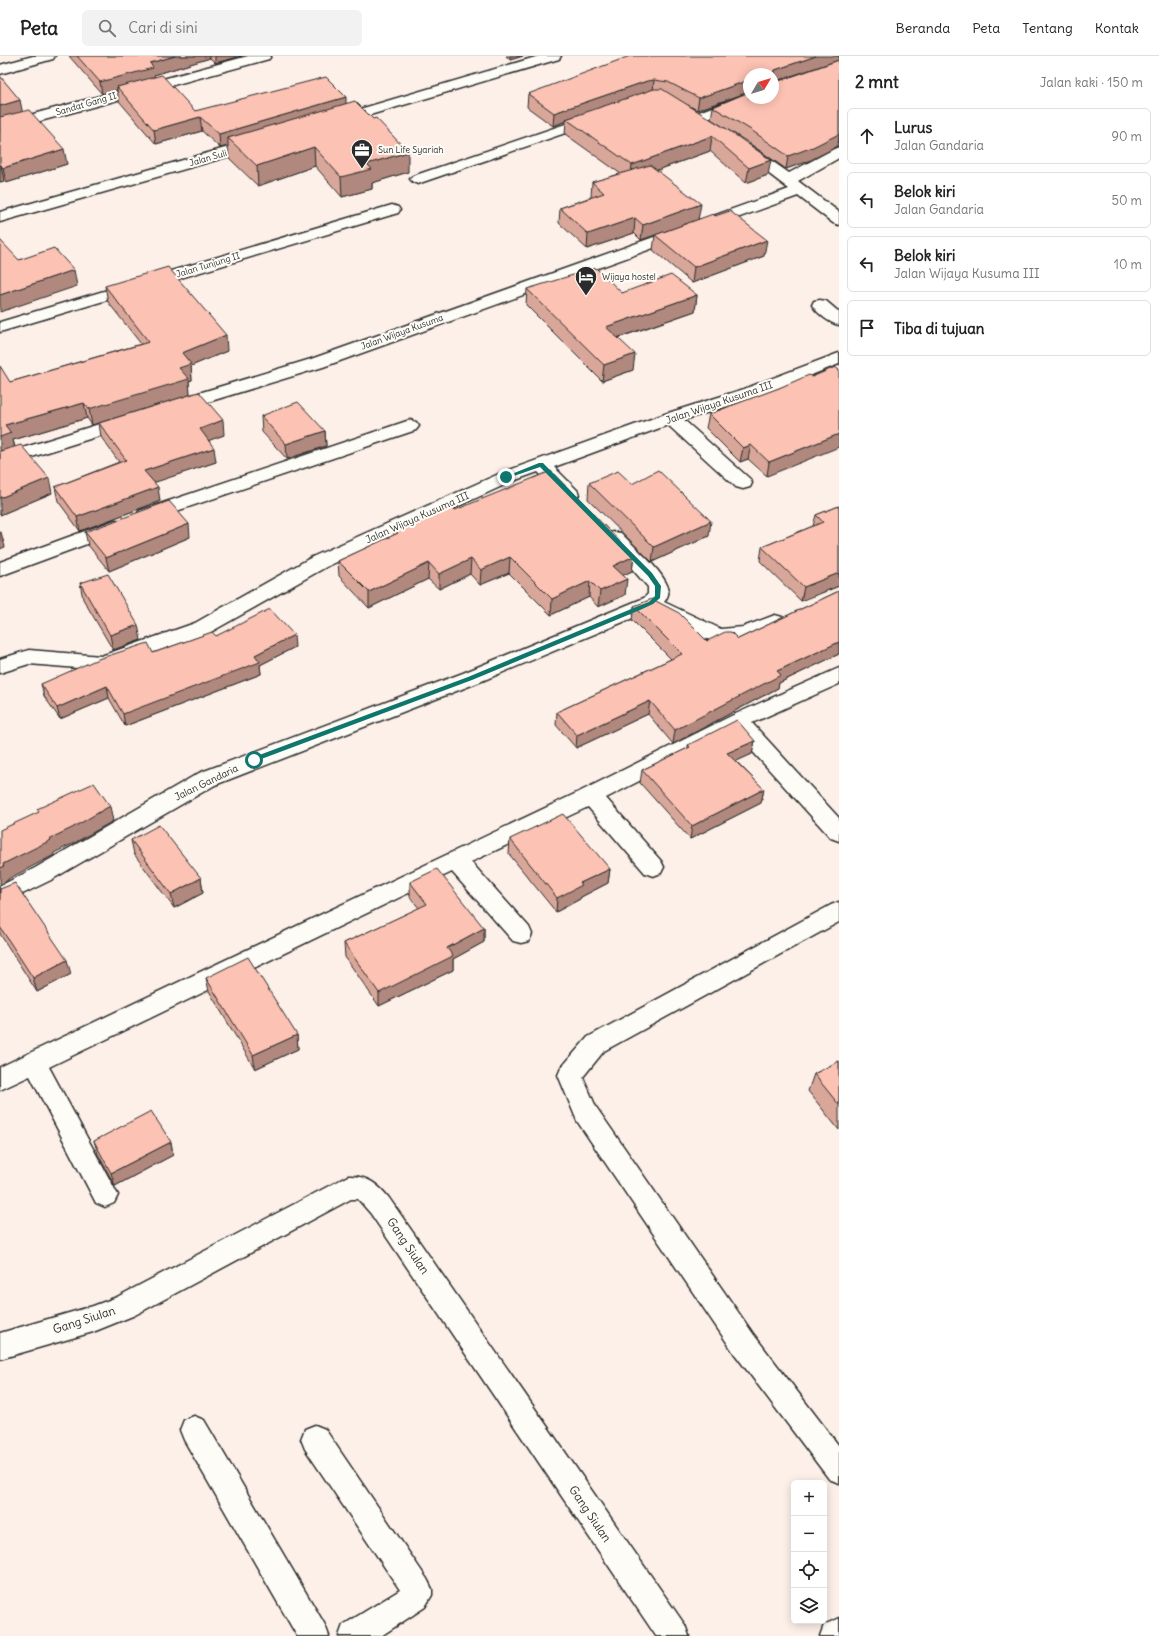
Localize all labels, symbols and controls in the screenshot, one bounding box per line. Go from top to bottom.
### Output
search box [82,10,362,46]
text: Peta [20,16,58,40]
icon: search [96,17,118,39]
text: Cari di sini [128,18,198,37]
text: Beranda [896,19,950,37]
text: Peta [972,19,1000,37]
text: Tentang [1022,19,1073,37]
text: Kontak [1095,19,1139,37]
north arrow [743,68,779,104]
text: 2 mnt [855,71,899,93]
text: Jalan kaki · 150 m [1040,74,1143,91]
street label: Sandat Gang II [54,90,118,117]
text: Lurus [894,118,932,137]
icon: ahead [856,125,878,147]
text: 90 m [1111,128,1142,145]
office icon: Sun Life Syariah [349,137,375,170]
text: Jalan Gandaria [894,137,984,154]
place label: Sun Life Syariah [378,144,444,155]
street label: Jalan Suli [188,147,228,168]
text: Belok kiri [894,182,955,201]
icon: left [856,189,878,211]
text: 50 m [1111,192,1142,209]
text: Jalan Gandaria [894,201,984,218]
text: Belok kiri [894,246,955,265]
street label: Jalan Tunjung II [175,250,241,279]
icon: left [856,253,878,275]
text: 10 m [1114,256,1142,273]
hotel icon: Wijaya hostel [573,264,599,297]
text: Jalan Wijaya Kusuma III [894,265,1040,282]
place label: Wijaya hostel [602,271,656,282]
street label: Jalan Wijaya Kusuma [359,311,445,352]
icon: arrive [856,317,878,339]
text: Tiba di tujuan [894,319,984,338]
street label: Jalan Wijaya Kusuma III [664,378,774,427]
route end [497,468,515,486]
street label: Jalan Wijaya Kusuma III [363,489,471,546]
route start [245,751,263,769]
street label: Jalan Gandaria [172,761,240,803]
street label: Gang Siulan [384,1215,433,1277]
street label: Gang Siulan [51,1302,117,1337]
map controls [791,1480,827,1624]
button: + [791,1480,827,1516]
street label: Gang Siulan [566,1483,615,1545]
button: − [791,1516,827,1552]
button: locate [791,1552,827,1588]
button: layers [791,1588,827,1624]

